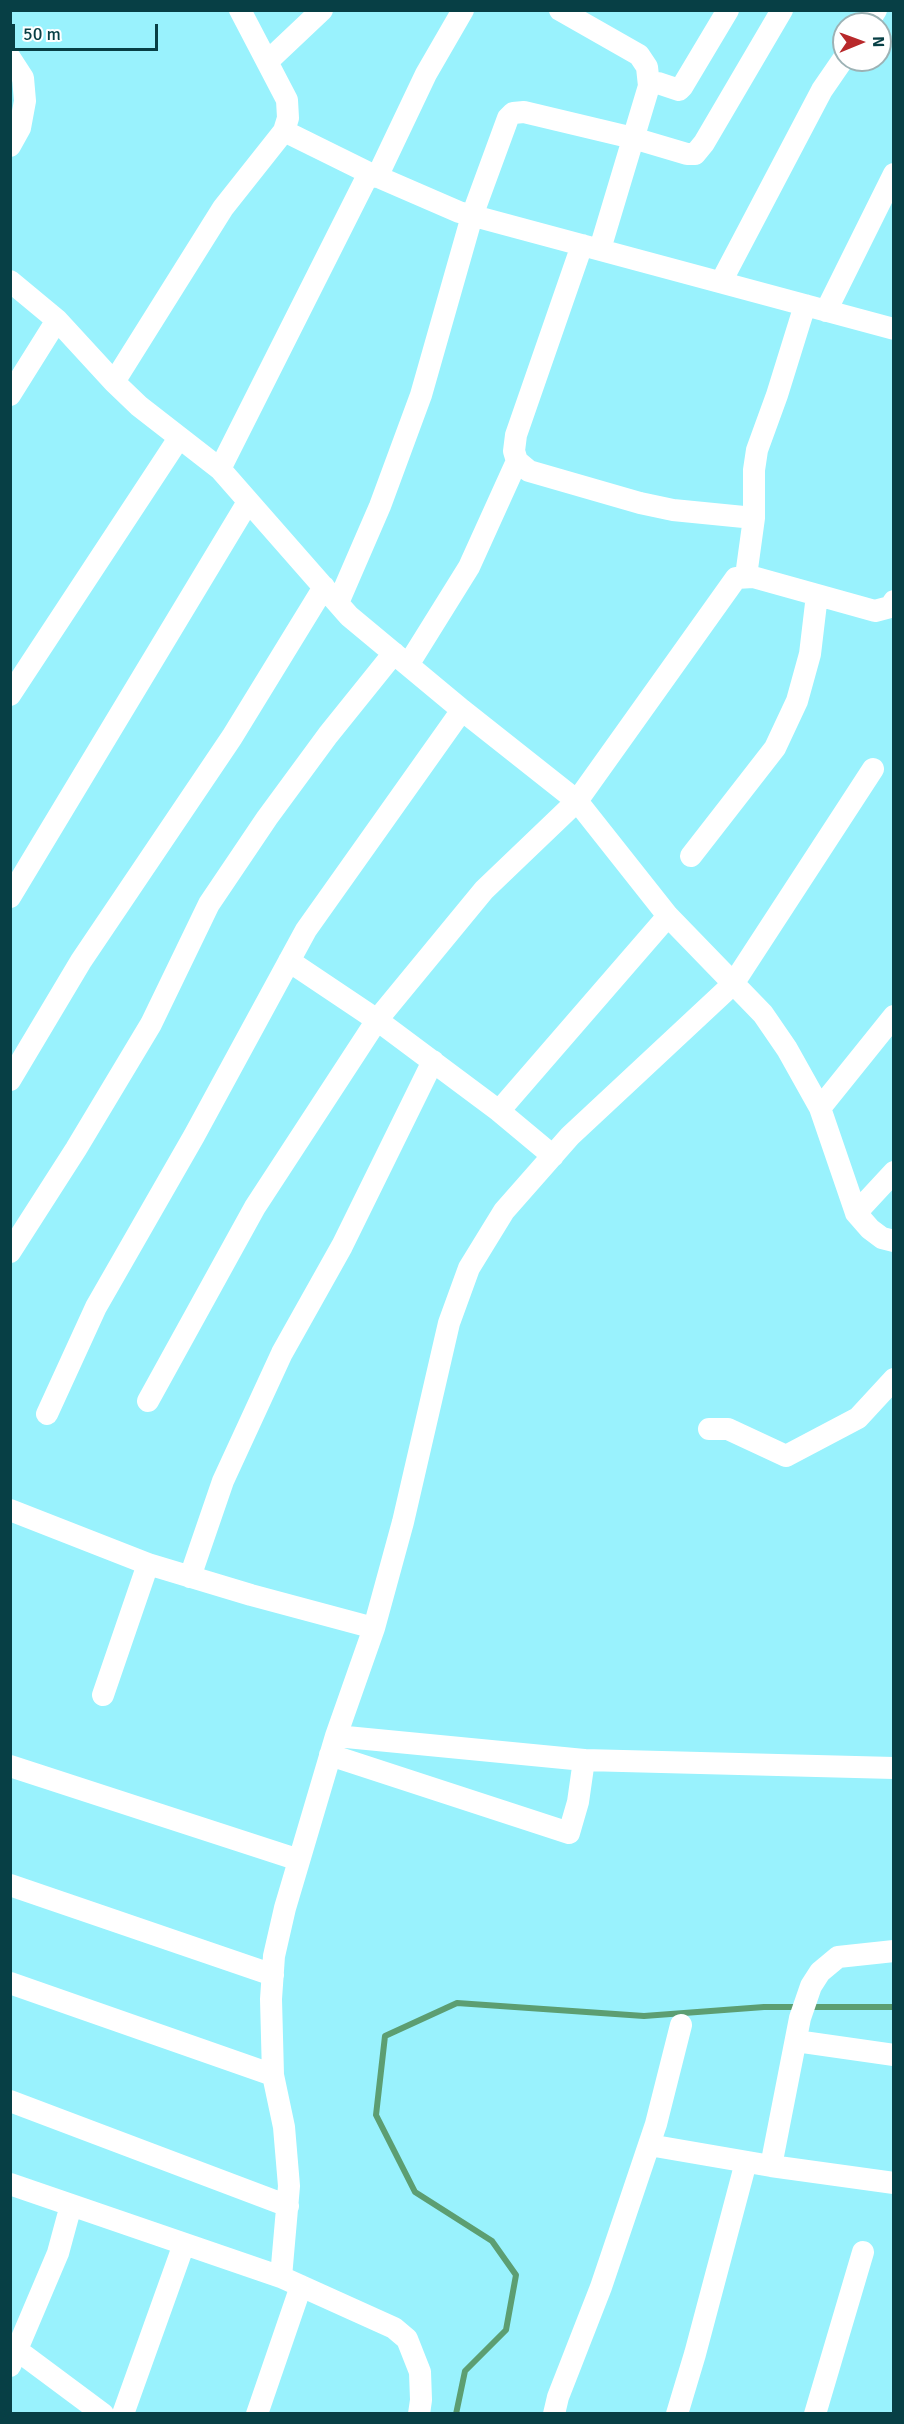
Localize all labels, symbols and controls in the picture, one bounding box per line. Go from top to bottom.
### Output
scale bar [15,12,160,50]
north arrow [832,12,892,72]
text: 50 m [23,23,61,45]
text: N [868,36,888,47]

